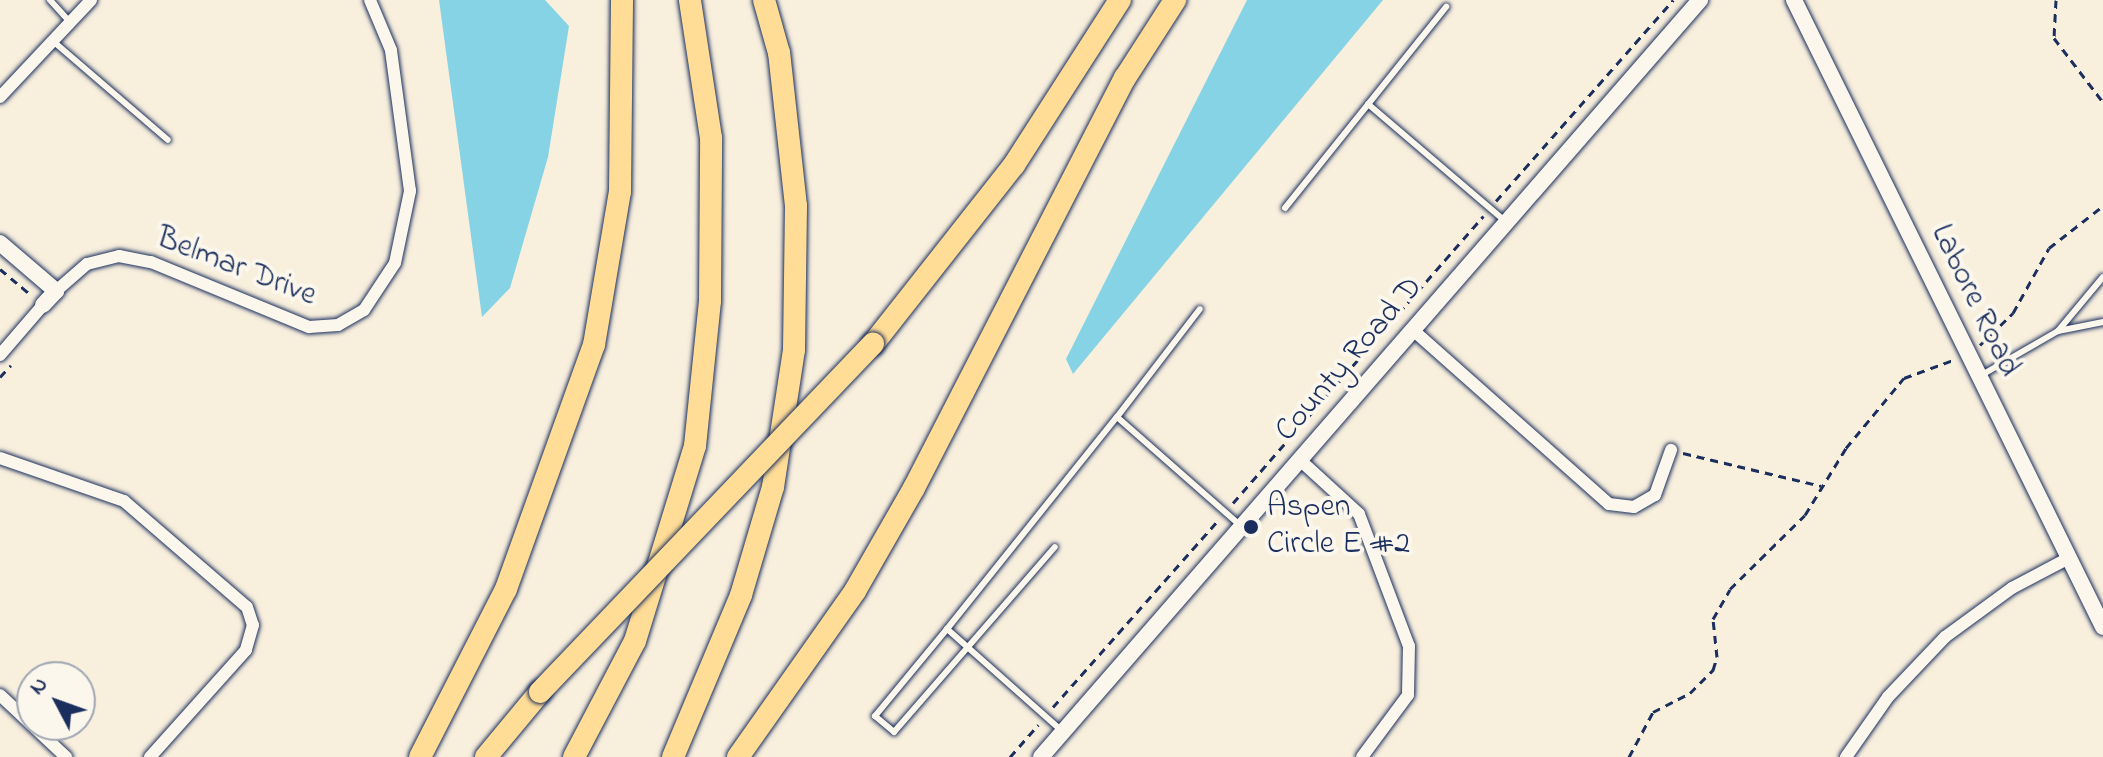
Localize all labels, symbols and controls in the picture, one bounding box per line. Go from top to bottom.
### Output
street label: Labore Road [1921,219,2027,383]
street label: Belmar Drive [151,220,321,316]
street label: County Road D [1268,270,1432,450]
place label: Aspen Circle E #2 [1267,490,1410,565]
marker: Aspen Circle E #2 [1242,518,1260,536]
north arrow [16,661,96,741]
text: N [22,670,56,703]

